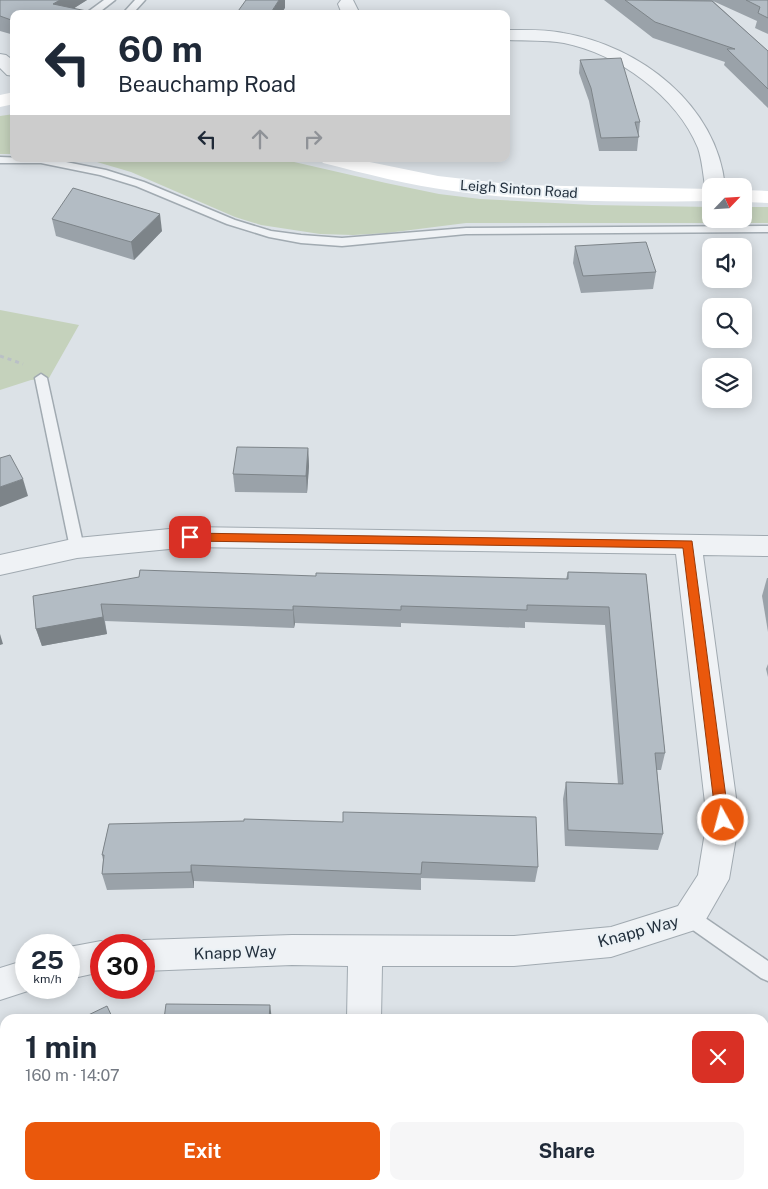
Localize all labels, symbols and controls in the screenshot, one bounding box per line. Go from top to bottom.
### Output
text: 60 m [118,29,203,70]
icon: left [35,30,100,95]
text: Beauchamp Road [118,71,296,97]
icon: left [193,125,221,153]
icon: ahead [246,125,274,153]
icon: right [299,125,327,153]
street label: Leigh Sinton Road [460,177,578,201]
north arrow [702,178,752,228]
map controls [702,178,752,408]
button: sound [702,238,752,288]
button: search [702,298,752,348]
button: layers [702,358,752,408]
pin [169,516,211,558]
icon: arrive [176,523,204,551]
position arrow [696,793,748,845]
street label: Knapp Way [596,911,681,951]
speed limit sign: 30 [90,934,155,999]
street label: Knapp Way [193,942,277,963]
text: 25 [31,945,64,975]
text: km/h [33,972,62,986]
text: 1 min [25,1029,97,1065]
button: close [692,1031,744,1083]
text: 160 m · 14:07 [25,1066,120,1085]
button: Exit [25,1122,380,1180]
button: Share [390,1122,744,1180]

